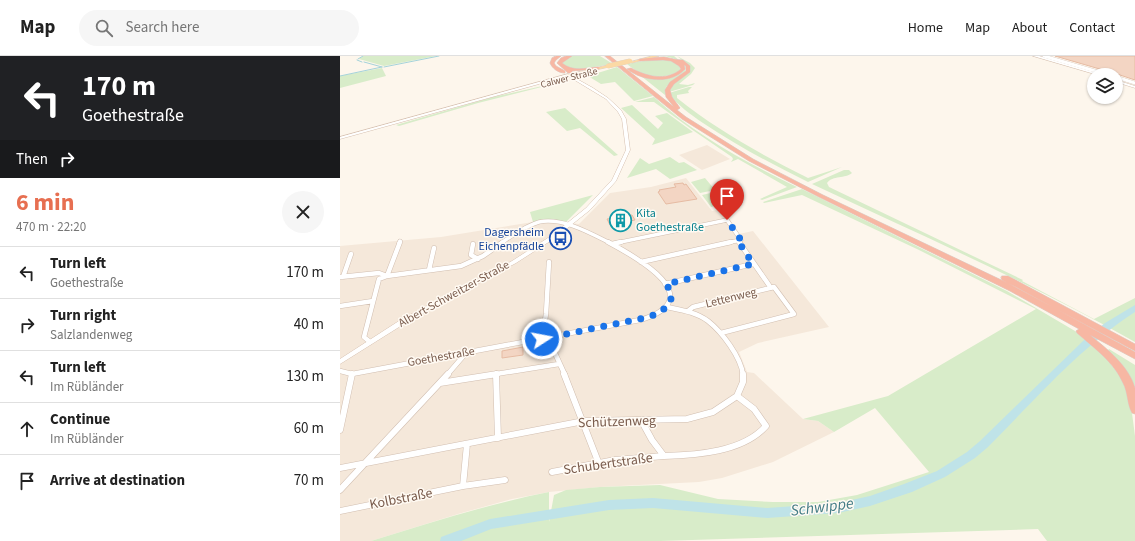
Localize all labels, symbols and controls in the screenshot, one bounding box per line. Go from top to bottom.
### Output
search box [79,10,359,46]
text: Map [20,14,55,41]
icon: search [93,17,115,39]
text: Search here [125,17,199,38]
text: Home [908,18,943,38]
text: Map [965,18,990,38]
text: About [1012,18,1047,38]
text: Contact [1069,18,1115,38]
street label: Calwer Straße [539,64,599,92]
text: 170 m [82,66,156,106]
map controls [1087,68,1123,104]
button: layers [1087,68,1123,104]
icon: left [16,72,68,124]
text: Goethestraße [82,103,184,128]
icon: right [56,148,78,170]
text: Then [16,149,48,170]
pin [710,179,744,220]
text: 6 min [16,185,74,220]
icon: arrive [716,185,738,207]
button: close [282,191,324,233]
place label: Kita Goethestraße [636,205,704,236]
building icon: Kita Goethestraße [608,207,634,233]
text: 470 m · 22:20 [16,218,86,236]
place label: Dagersheim Eichenpfädle [479,224,544,255]
bus stop icon: Dagersheim Eichenpfädle [547,226,573,252]
text: Turn left [50,253,106,274]
street label: Albert-Schweitzer-Straße [395,256,513,332]
icon: left [16,262,38,284]
text: 170 m [286,262,324,283]
text: Goethestraße [50,274,124,292]
street label: Lettenweg [704,283,758,313]
text: Turn right [50,305,116,326]
icon: right [16,314,38,336]
text: 40 m [294,314,324,335]
position arrow [521,318,563,360]
text: Salzlandenweg [50,326,132,344]
street label: Goethestraße [406,343,476,371]
text: Turn left [50,357,106,378]
icon: left [16,366,38,388]
text: 130 m [286,366,324,387]
text: Im Rübländer [50,378,124,396]
text: Continue [50,409,110,430]
street label: Schützenweg [578,411,656,433]
icon: ahead [16,418,38,440]
text: 60 m [294,418,324,439]
text: Im Rübländer [50,430,124,448]
street label: Schubertstraße [562,448,654,480]
icon: arrive [16,470,38,492]
text: Arrive at destination [50,470,185,491]
text: 70 m [294,470,324,491]
street label: Kolbstraße [368,483,434,515]
water label: Schwippe [789,492,855,522]

